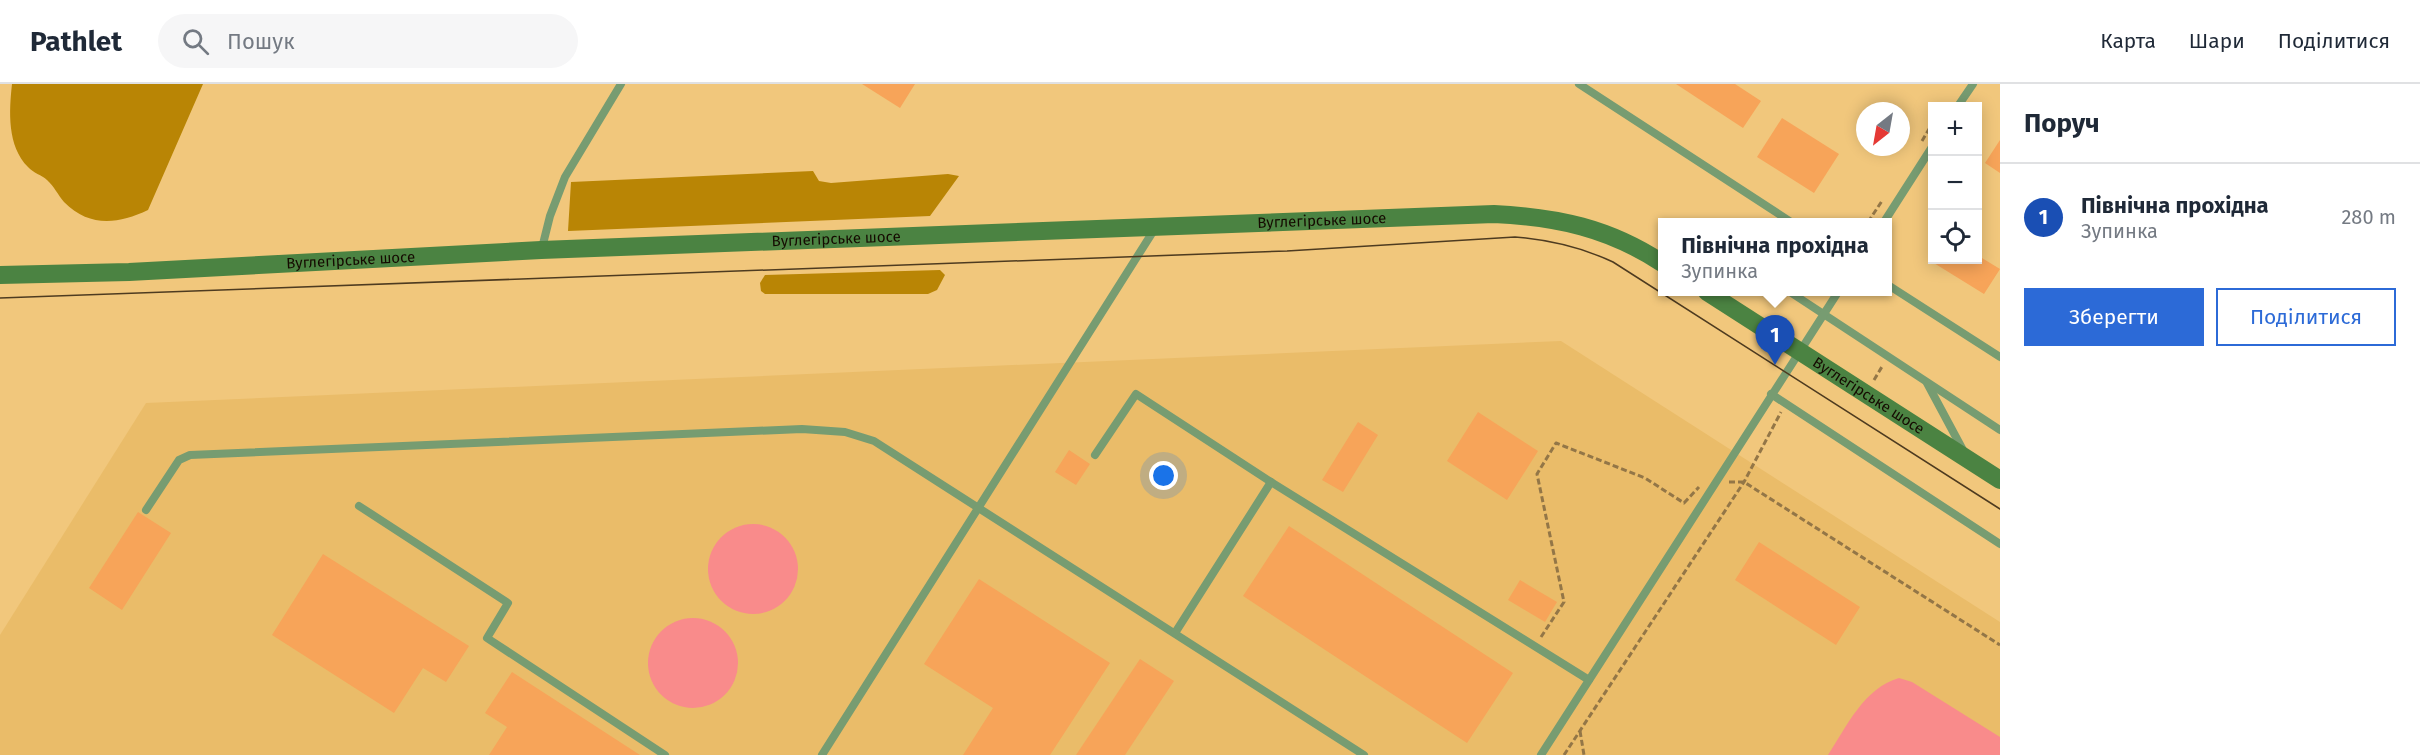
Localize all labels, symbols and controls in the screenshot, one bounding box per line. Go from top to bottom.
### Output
search box [158,14,578,68]
text: Pathlet [30,25,122,58]
icon: search [179,25,212,58]
text: Пошук [227,28,295,55]
text: Карта [2100,28,2156,54]
text: Шари [2189,28,2245,54]
text: Поділитися [2278,28,2390,54]
north arrow [1856,102,1910,156]
map controls [1928,102,1982,264]
button: + [1928,102,1982,156]
text: Поруч [2024,108,2100,139]
button: − [1928,156,1982,210]
text: Північна прохідна [2081,192,2269,219]
text: 1 [2039,205,2048,229]
text: 280 m [2341,205,2396,229]
street label: Вуглегірське шосе [1257,209,1387,232]
button: locate [1928,210,1982,264]
popup [1658,218,1892,296]
text: Зупинка [2081,219,2158,243]
street label: Вуглегірське шосе [771,227,901,250]
text: Північна прохідна [1681,232,1869,259]
street label: Вуглегірське шосе [286,248,416,273]
text: Зупинка [1681,259,1758,283]
button: Зберегти [2024,288,2204,346]
button: Поділитися [2216,288,2396,346]
pin: 1 [1756,316,1794,365]
street label: Вуглегірське шосе [1809,353,1928,438]
your location [1149,461,1178,490]

